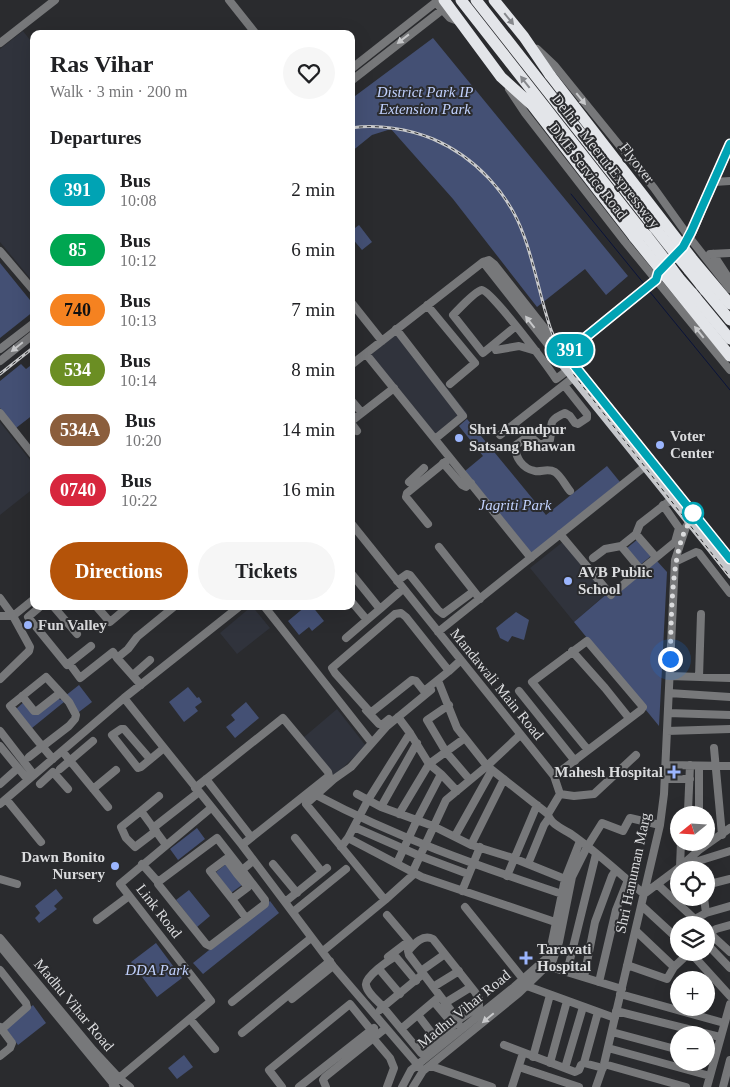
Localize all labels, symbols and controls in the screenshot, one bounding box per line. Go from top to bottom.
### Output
one-way arrow [503,12,515,24]
one-way arrow [397,34,410,45]
button: heart [283,47,335,99]
text: Ras Vihar [50,51,153,77]
one-way arrow [520,76,531,89]
text: Walk · 3 min · 200 m [50,83,187,100]
park label: District Park IP Extension Park [376,84,473,117]
street label: Delhi - Meerut Expressway [549,91,664,231]
one-way arrow [576,92,587,105]
street label: DME Service Road [546,120,631,223]
text: Departures [50,127,141,148]
street label: Flyover [616,140,658,186]
text: Bus [120,170,151,191]
text: 2 min [291,179,335,200]
text: 391 [64,180,91,200]
text: 10:08 [120,192,156,209]
text: Bus [120,230,151,251]
text: 6 min [291,239,335,260]
text: 85 [69,240,87,260]
text: 10:12 [120,252,156,269]
text: Bus [120,290,151,311]
text: 7 min [291,299,335,320]
text: 740 [64,300,91,320]
text: 10:13 [120,312,156,329]
one-way arrow [525,315,535,328]
one-way arrow [694,326,705,339]
line badge: 391 [541,334,599,366]
text: 391 [557,340,584,360]
one-way arrow [11,342,24,353]
text: Bus [120,350,151,371]
text: 8 min [291,359,335,380]
text: 534 [64,360,91,380]
text: 10:14 [120,372,156,389]
text: Bus [125,410,156,431]
text: 14 min [282,419,335,440]
text: 534A [60,420,100,440]
place label: Shri Anandpur Satsang Bhawan [469,421,576,454]
place label: Voter Center [670,428,714,461]
text: 10:20 [125,432,161,449]
marker: Shri Anandpur Satsang Bhawan [453,432,465,444]
marker: Voter Center [654,439,666,451]
text: Bus [121,470,152,491]
text: 16 min [282,479,335,500]
text: 0740 [60,480,96,500]
text: 10:22 [121,492,157,509]
park label: Jagriti Park [479,497,552,513]
unlabelled marker [682,502,704,524]
button: Directions [50,542,188,600]
button: Tickets [198,542,335,600]
place label: AVB Public School [578,564,653,597]
marker: AVB Public School [562,575,574,587]
place label: Fun Valley [38,617,107,633]
marker: Fun Valley [22,619,34,631]
street label: Mandawali Main Road [447,625,547,743]
your location [658,647,683,672]
place label: Mahesh Hospital [554,764,663,780]
marker: Mahesh Hospital [667,765,681,779]
north arrow [670,806,715,851]
map controls [670,806,715,1071]
street label: Shri Hanuman Marg [612,811,654,935]
place label: Dawn Bonito Nursery [21,849,105,882]
marker: Dawn Bonito Nursery [109,860,121,872]
button: locate [670,861,715,906]
street label: Link Road [133,881,185,941]
button: layers [670,916,715,961]
place label: Taravati Hospital [537,941,591,974]
marker: Taravati Hospital [519,951,533,965]
street label: Madhu Vihar Road [31,956,117,1054]
park label: DDA Park [124,962,189,978]
street label: Madhu Vihar Road [414,966,514,1051]
button: + [670,971,715,1016]
one-way arrow [482,1013,495,1024]
button: − [670,1026,715,1071]

